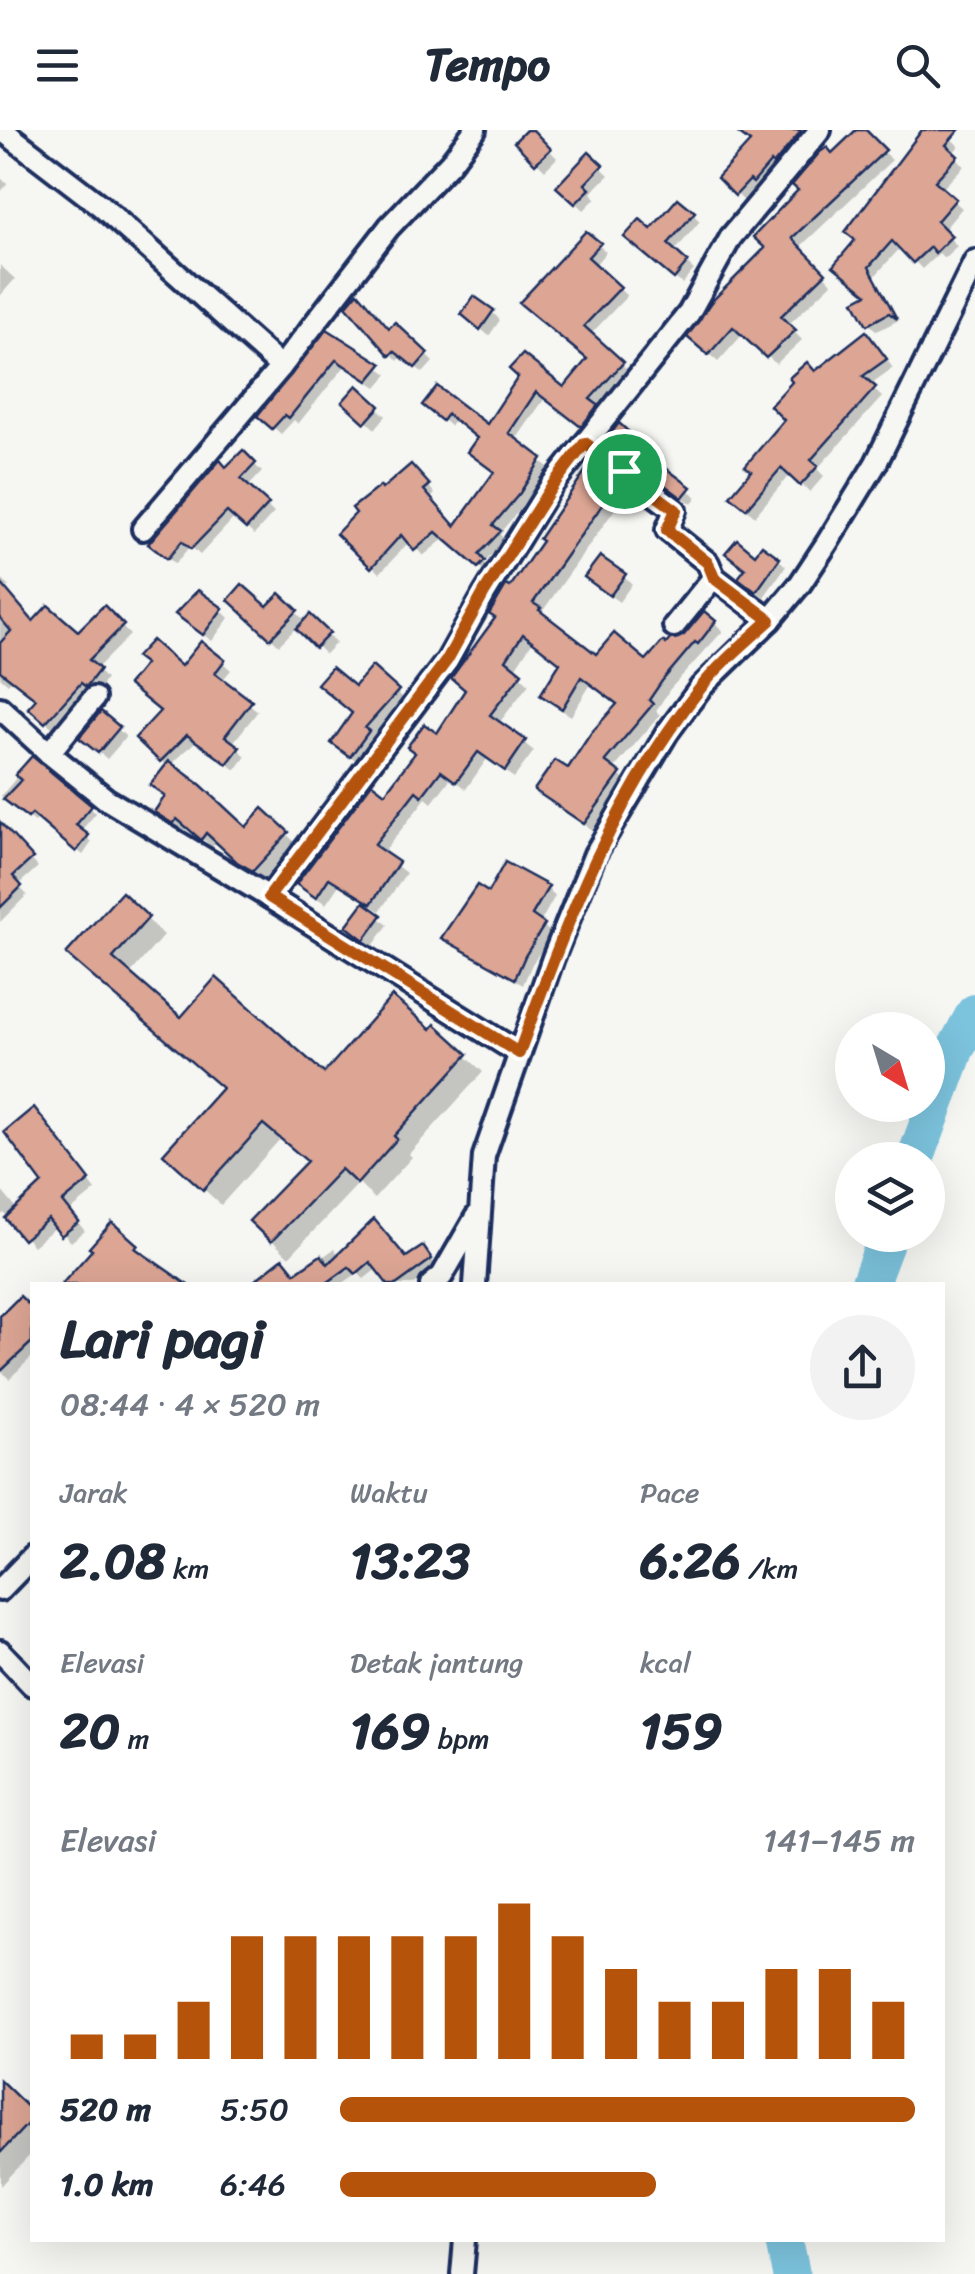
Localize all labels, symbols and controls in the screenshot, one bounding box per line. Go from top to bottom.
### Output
text: Tempo [425,25,550,105]
icon: menu [30,38,85,93]
icon: search [890,38,945,93]
pin [582,429,667,514]
icon: arrive [597,444,652,499]
north arrow [835,1012,945,1122]
map controls [835,1012,945,1252]
button: layers [835,1142,945,1252]
text: Lari pagi [60,1290,265,1387]
button: share [810,1315,915,1420]
text: 08:44 · 4 × 520 m [60,1376,320,1433]
text: Jarak [60,1468,128,1517]
text: Waktu [350,1468,428,1517]
text: Pace [640,1468,699,1517]
text: 2.08 [60,1517,166,1606]
text: 13:23 [350,1517,470,1606]
text: 6:26 [640,1517,741,1606]
text: km [166,1544,209,1593]
text: /km [741,1544,798,1593]
text: Elevasi [60,1638,144,1687]
text: Detak jantung [350,1638,524,1687]
text: kcal [640,1638,691,1687]
text: 20 [60,1687,120,1776]
text: 169 [350,1687,431,1776]
text: 159 [640,1687,723,1776]
text: m [120,1714,149,1763]
text: bpm [431,1714,490,1763]
text: Elevasi [60,1812,156,1869]
text: 141–145 m [763,1812,915,1869]
text: 520 m [60,2081,151,2138]
text: 5:50 [220,2081,289,2138]
text: 1.0 km [60,2156,154,2213]
text: 6:46 [220,2156,286,2213]

